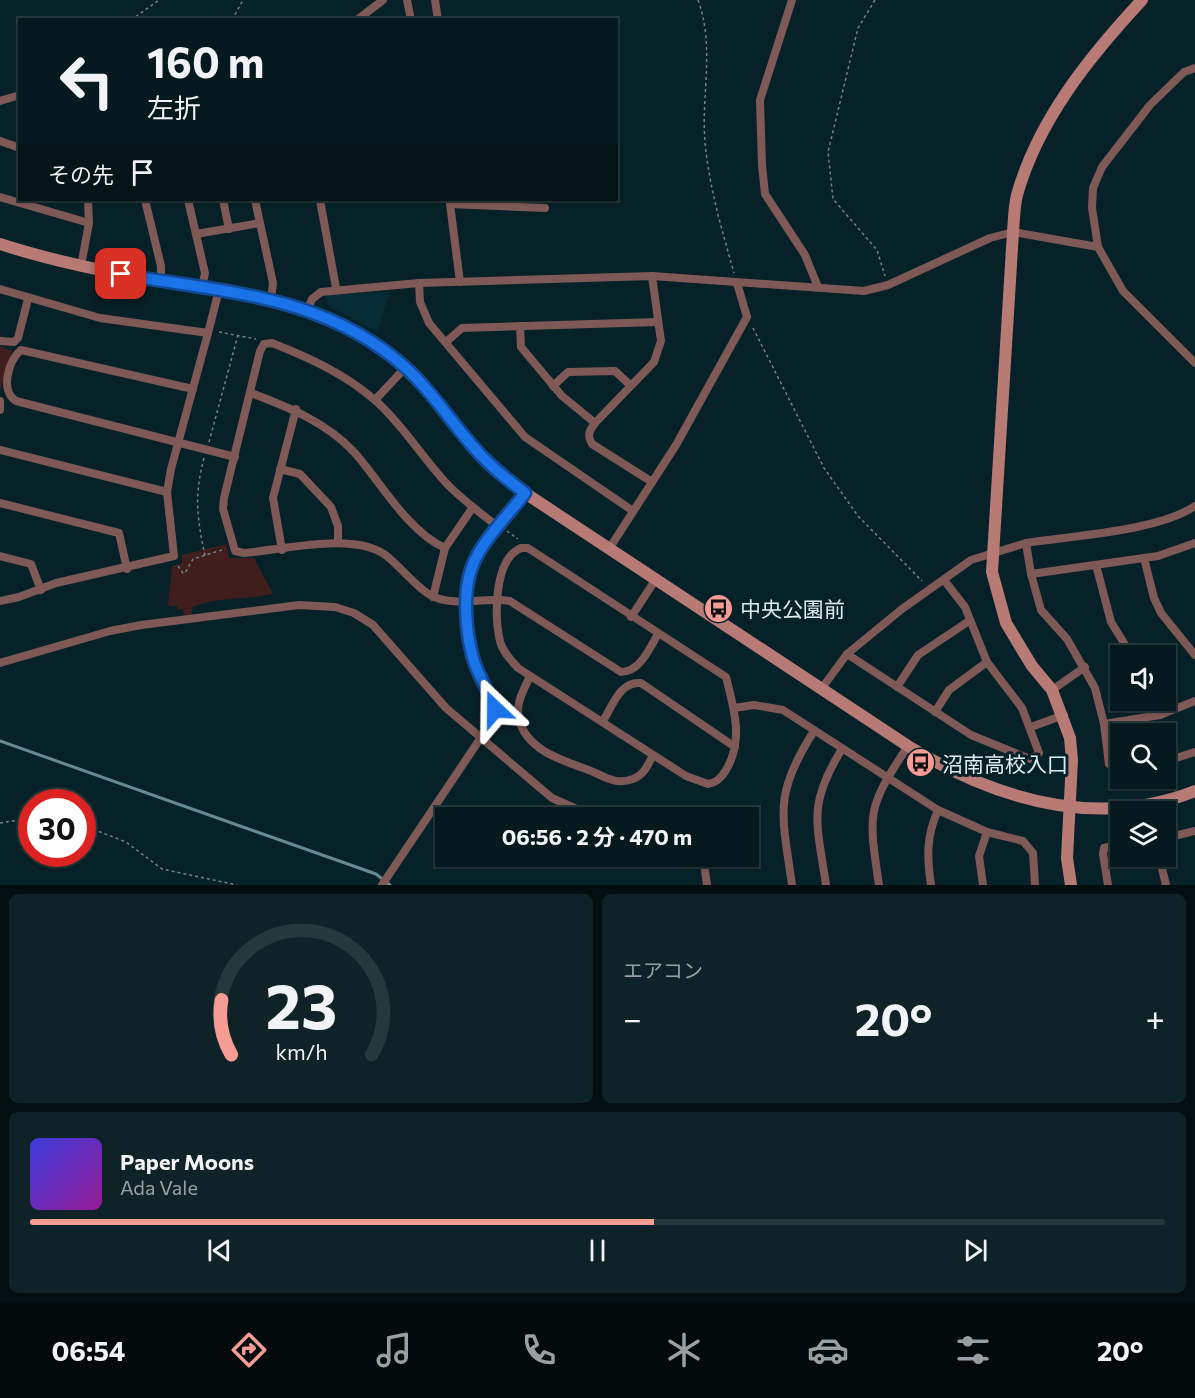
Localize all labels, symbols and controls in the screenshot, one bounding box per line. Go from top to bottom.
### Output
text: 160 m [147,35,265,87]
icon: left [48,42,126,120]
text: 左折 [147,91,201,124]
icon: arrive [126,156,159,189]
text: その先 [48,161,114,188]
pin [95,248,146,299]
icon: arrive [104,257,137,290]
bus stop icon: 中央公園前 [703,592,735,624]
place label: 中央公園前 [740,596,845,621]
map controls [1110,645,1176,867]
button: sound [1110,645,1176,711]
position arrow [463,677,527,741]
button: search [1110,723,1176,789]
bus stop icon: 沼南高校入口 [905,747,937,779]
place label: 沼南高校入口 [942,751,1068,776]
speed limit sign: 30 [18,789,96,867]
button: layers [1110,801,1176,867]
text: 06:56 · 2 分 · 470 m [502,823,692,850]
text: エアコン [623,958,703,982]
text: 23 [265,966,337,1042]
text: 20° [855,990,933,1045]
text: − [623,997,642,1038]
text: + [1146,997,1165,1038]
text: km/h [275,1039,327,1065]
text: Paper Moons [120,1148,254,1175]
text: Ada Vale [120,1175,198,1199]
icon: previous [203,1234,236,1267]
icon: pause [581,1234,614,1267]
icon: next [959,1234,992,1267]
icon: directions [228,1329,270,1371]
icon: music [373,1329,415,1371]
icon: phone [518,1329,560,1371]
icon: climate [663,1329,705,1371]
icon: car [807,1329,849,1371]
icon: filters [952,1329,994,1371]
text: 06:54 [51,1334,125,1367]
text: 20° [1097,1334,1144,1367]

